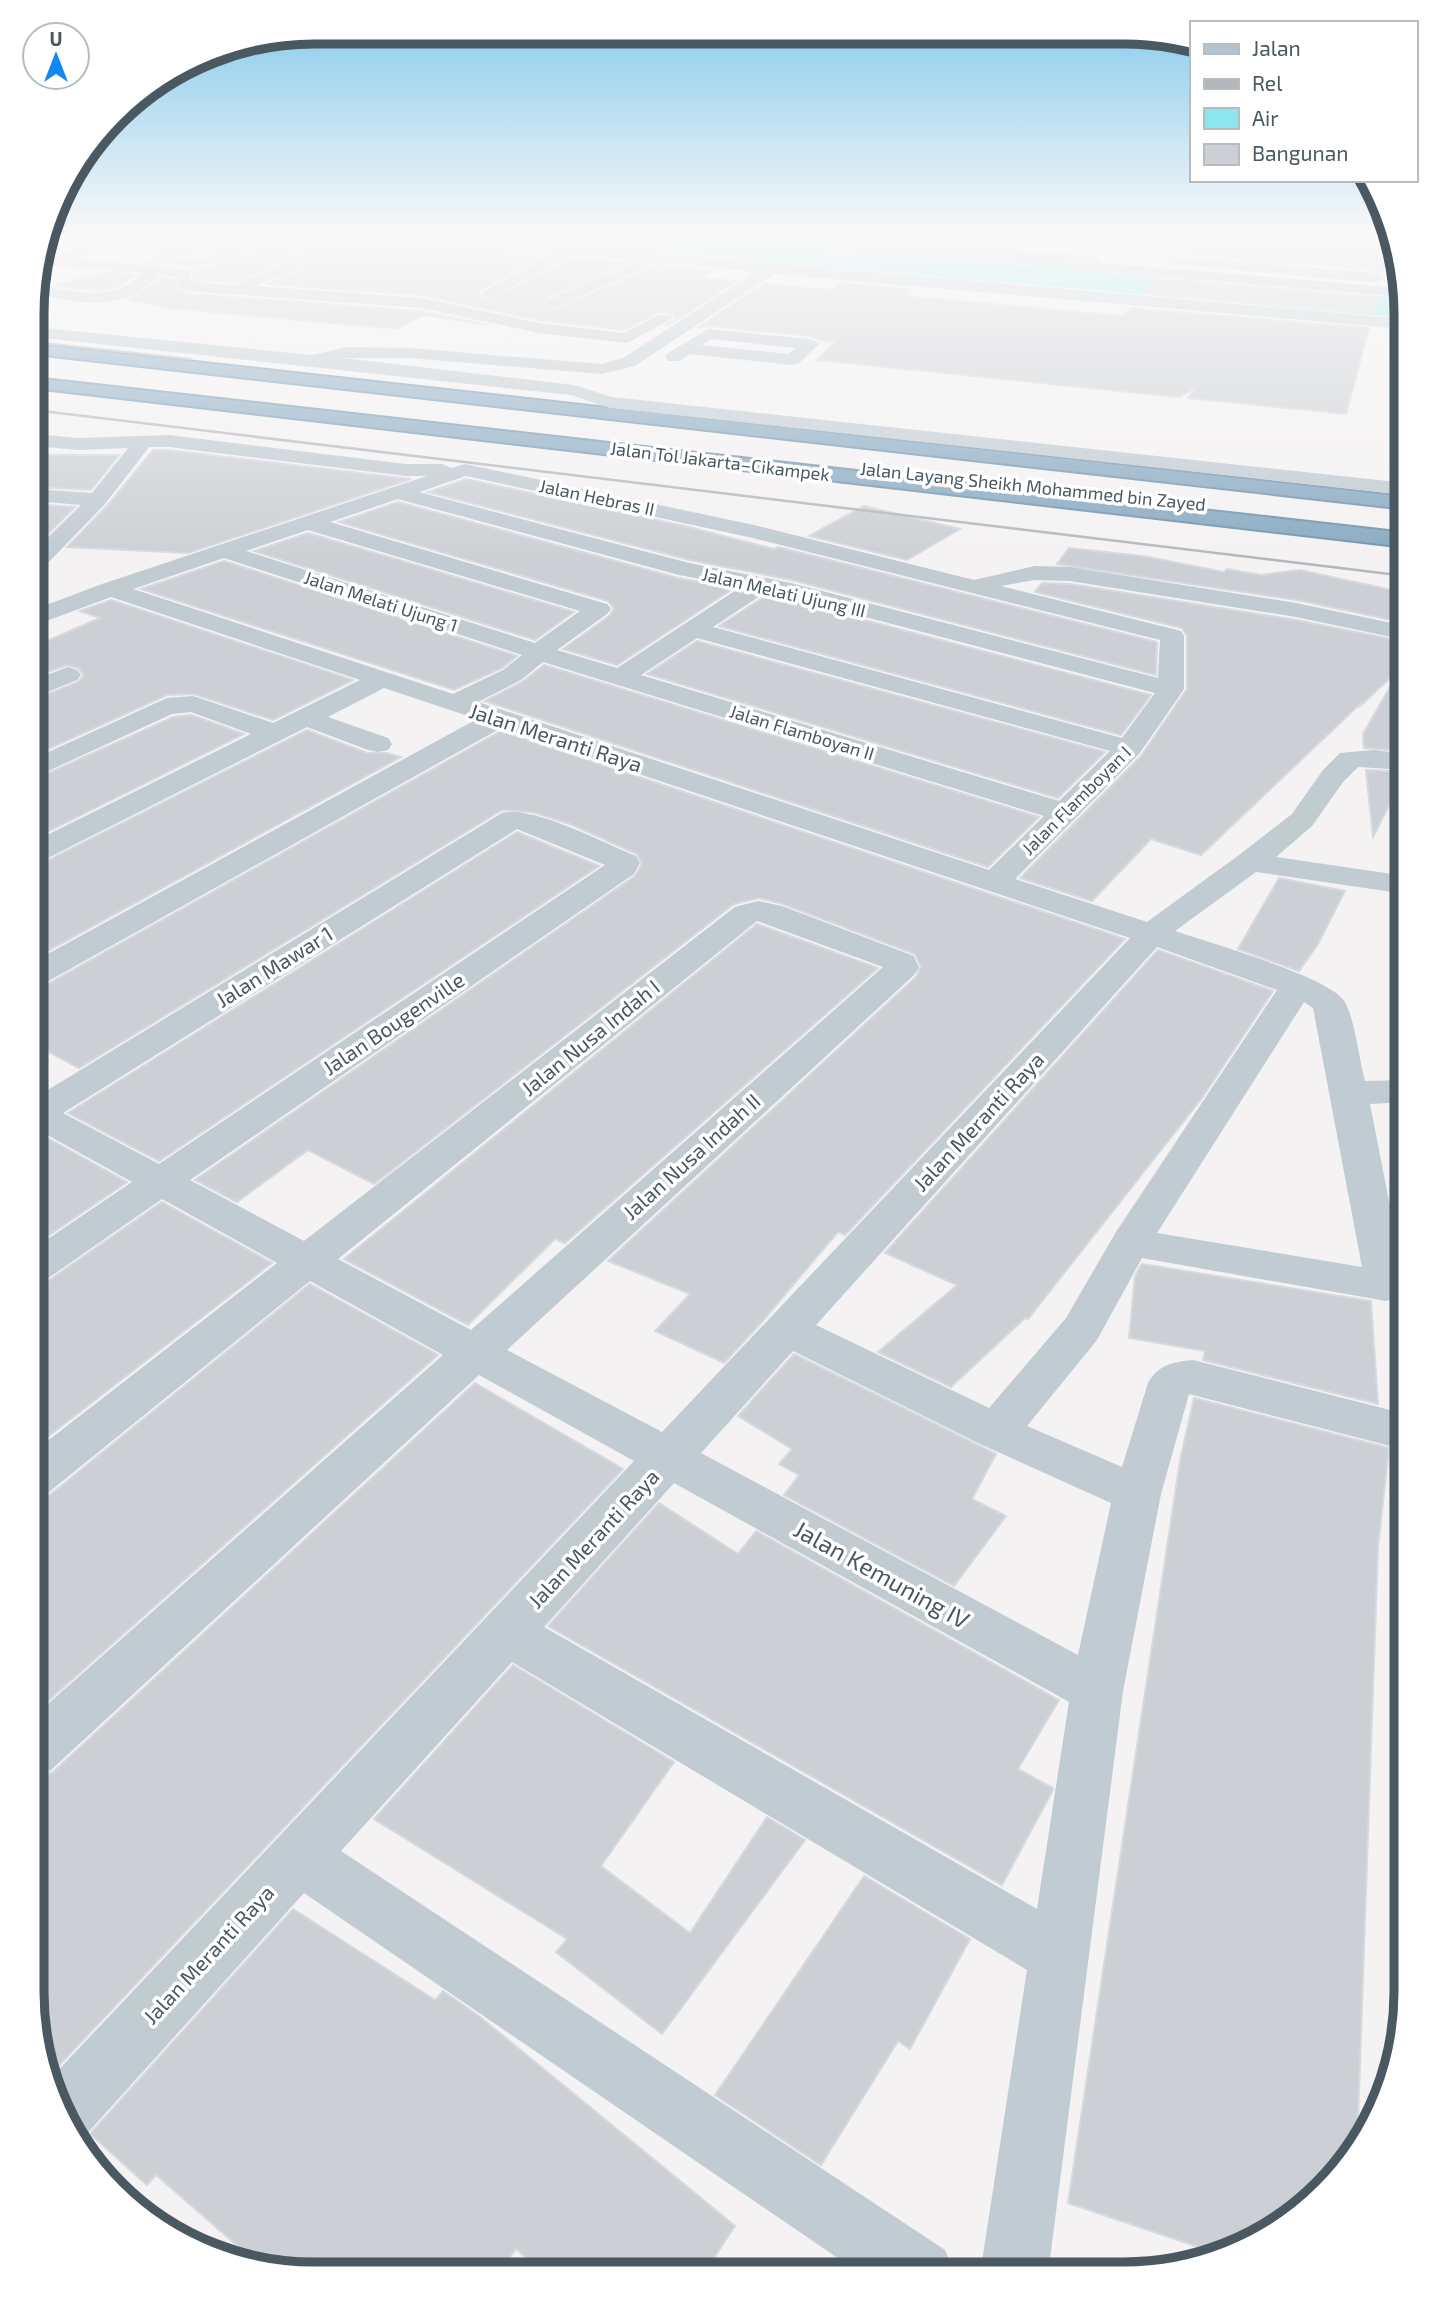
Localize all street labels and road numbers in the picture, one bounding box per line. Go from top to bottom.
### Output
street label: Jalan Tol Jakarta–Cikampek [609,437,831,485]
street label: Jalan Layang Sheikh Mohammed bin Zayed [859,457,1207,515]
street label: Jalan Hebras II [537,474,657,520]
street label: Jalan Melati Ujung III [700,562,868,622]
street label: Jalan Melati Ujung 1 [301,566,461,636]
street label: Jalan Meranti Raya [466,697,646,777]
street label: Jalan Flamboyan II [727,700,877,764]
street label: Jalan Flamboyan I [1017,741,1135,859]
street label: Jalan Mawar 1 [211,920,337,1012]
street label: Jalan Bougenville [317,966,469,1080]
street label: Jalan Nusa Indah I [516,974,664,1100]
street label: Jalan Meranti Raya [907,1047,1049,1195]
street label: Jalan Nusa Indah II [617,1088,765,1224]
street label: Jalan Meranti Raya [522,1464,664,1612]
street label: Jalan Kemuning IV [789,1514,975,1634]
street label: Jalan Meranti Raya [137,1880,279,2028]

